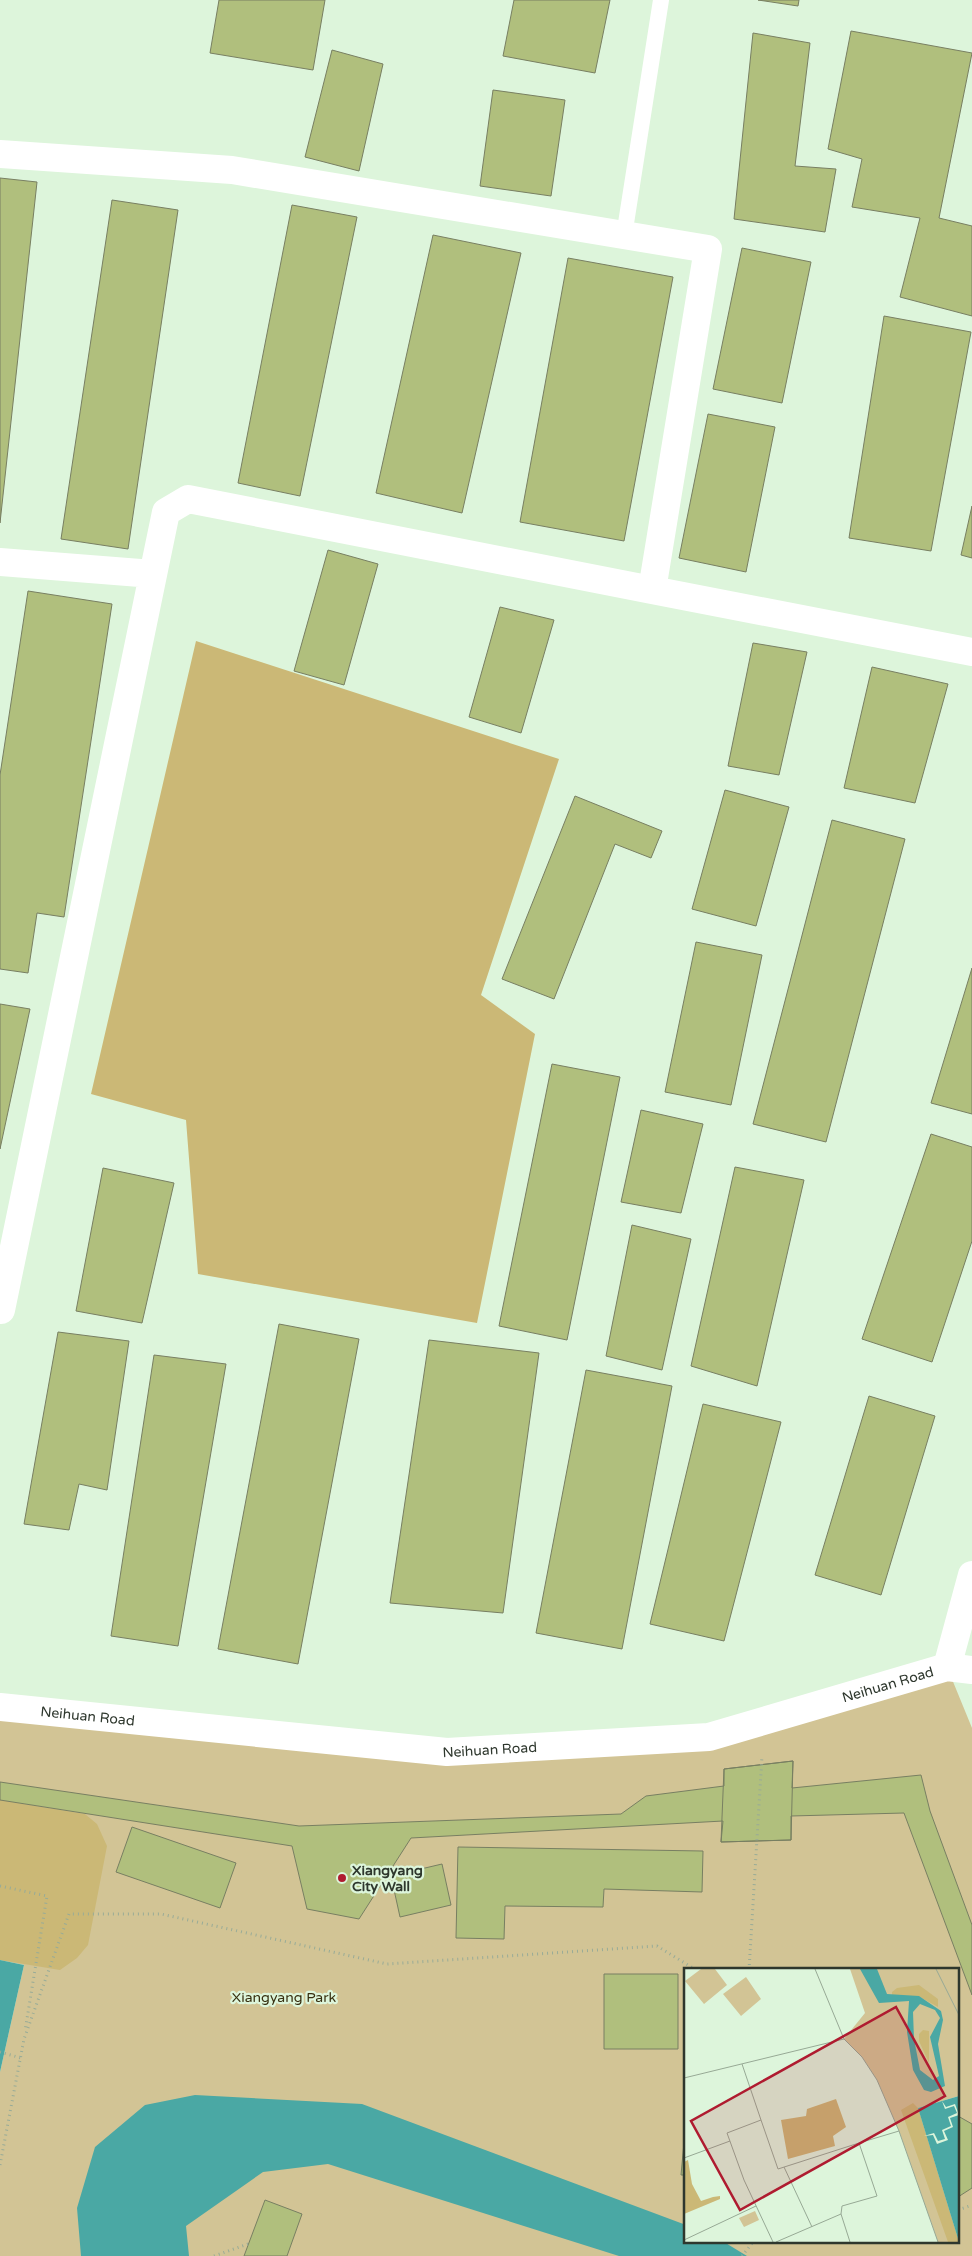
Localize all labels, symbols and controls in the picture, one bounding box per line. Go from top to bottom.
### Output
street label: Neihuan Road [840,1663,936,1706]
street label: Neihuan Road [40,1703,136,1729]
street label: Neihuan Road [442,1738,537,1761]
place label: Xiangyang City Wall [352,1862,423,1895]
marker: Xiangyang City Wall [336,1872,348,1884]
inset map [684,1968,960,2244]
park label: Xiangyang Park [232,1989,337,2006]

